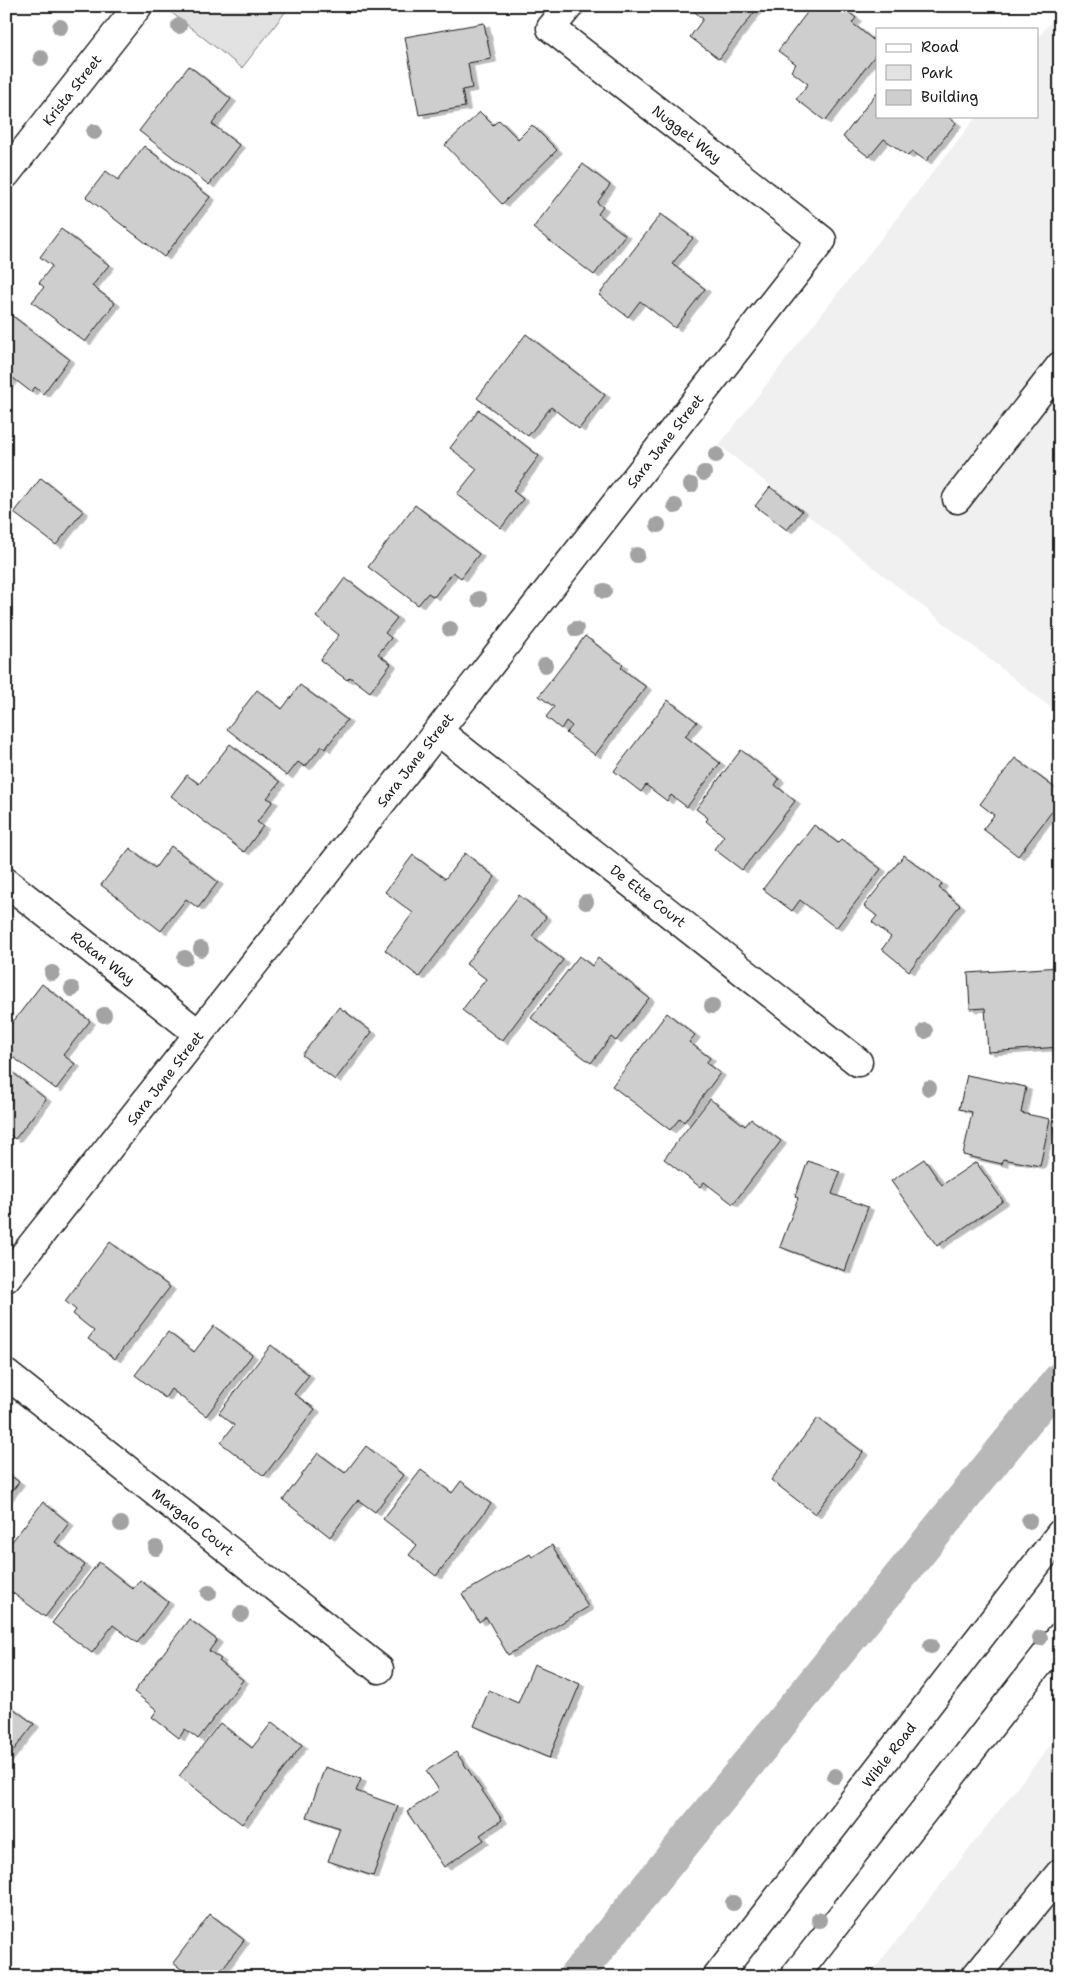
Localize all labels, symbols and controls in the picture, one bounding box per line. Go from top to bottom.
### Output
legend [876,28,1038,118]
text: Road [921,37,959,57]
street label: Krista Street [39,51,105,129]
text: Park [921,63,953,83]
text: Building [921,87,978,107]
street label: Nugget Way [648,101,726,167]
street label: Sara Jane Street [623,390,707,492]
street label: Sara Jane Street [373,709,457,811]
street label: De Ette Court [606,861,690,931]
street label: Rokan Way [67,927,139,989]
street label: Sara Jane Street [123,1027,207,1129]
street label: Margalo Court [148,1484,238,1560]
street label: Wible Road [858,1719,920,1791]

